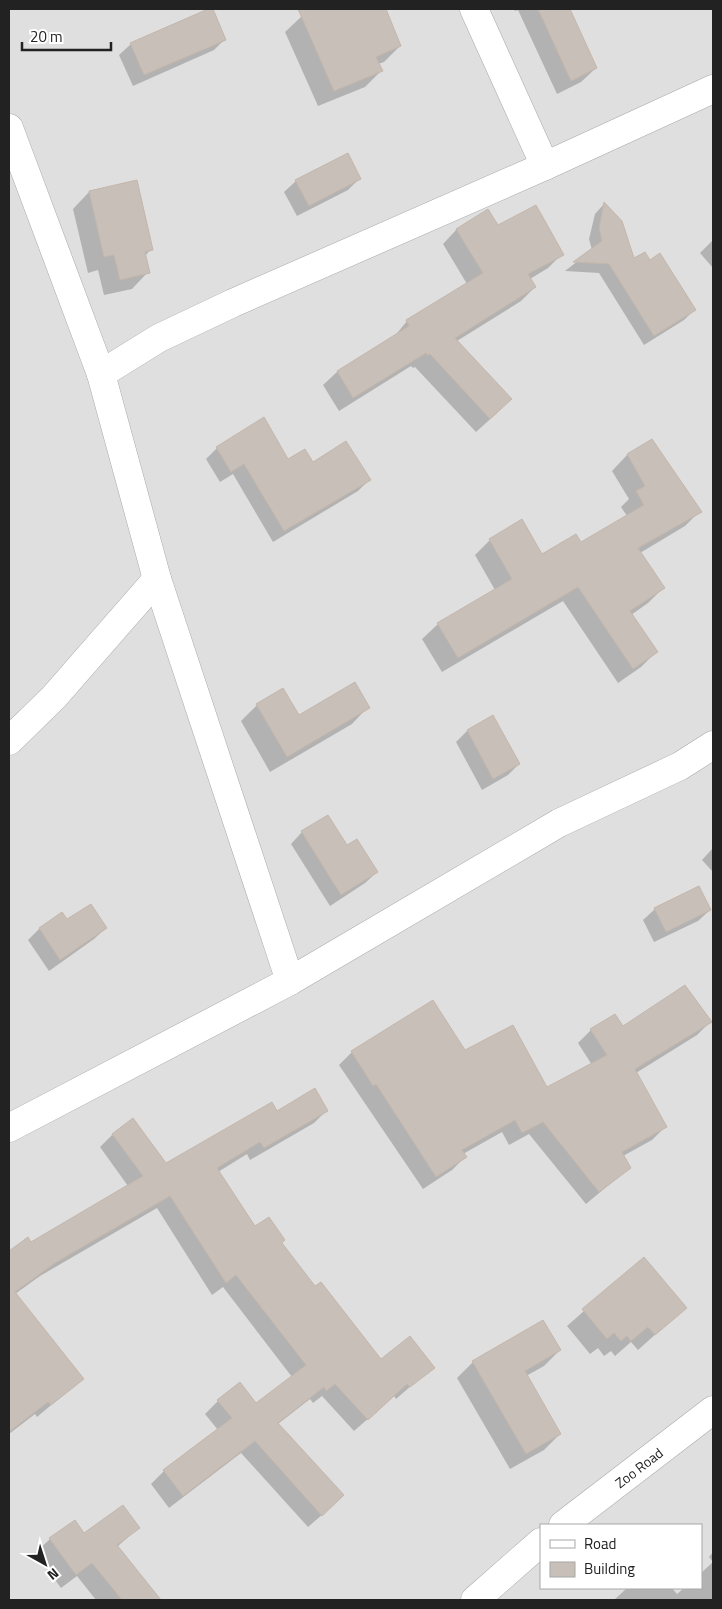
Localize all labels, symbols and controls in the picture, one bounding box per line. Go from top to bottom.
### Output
scale bar [22,20,111,52]
text: 20 m [30,25,63,48]
street label: Zoo Road [610,1442,667,1492]
legend [540,1524,702,1589]
text: Road [584,1532,616,1555]
north arrow [20,1539,70,1589]
text: Building [584,1557,635,1580]
text: N [43,1563,64,1586]

